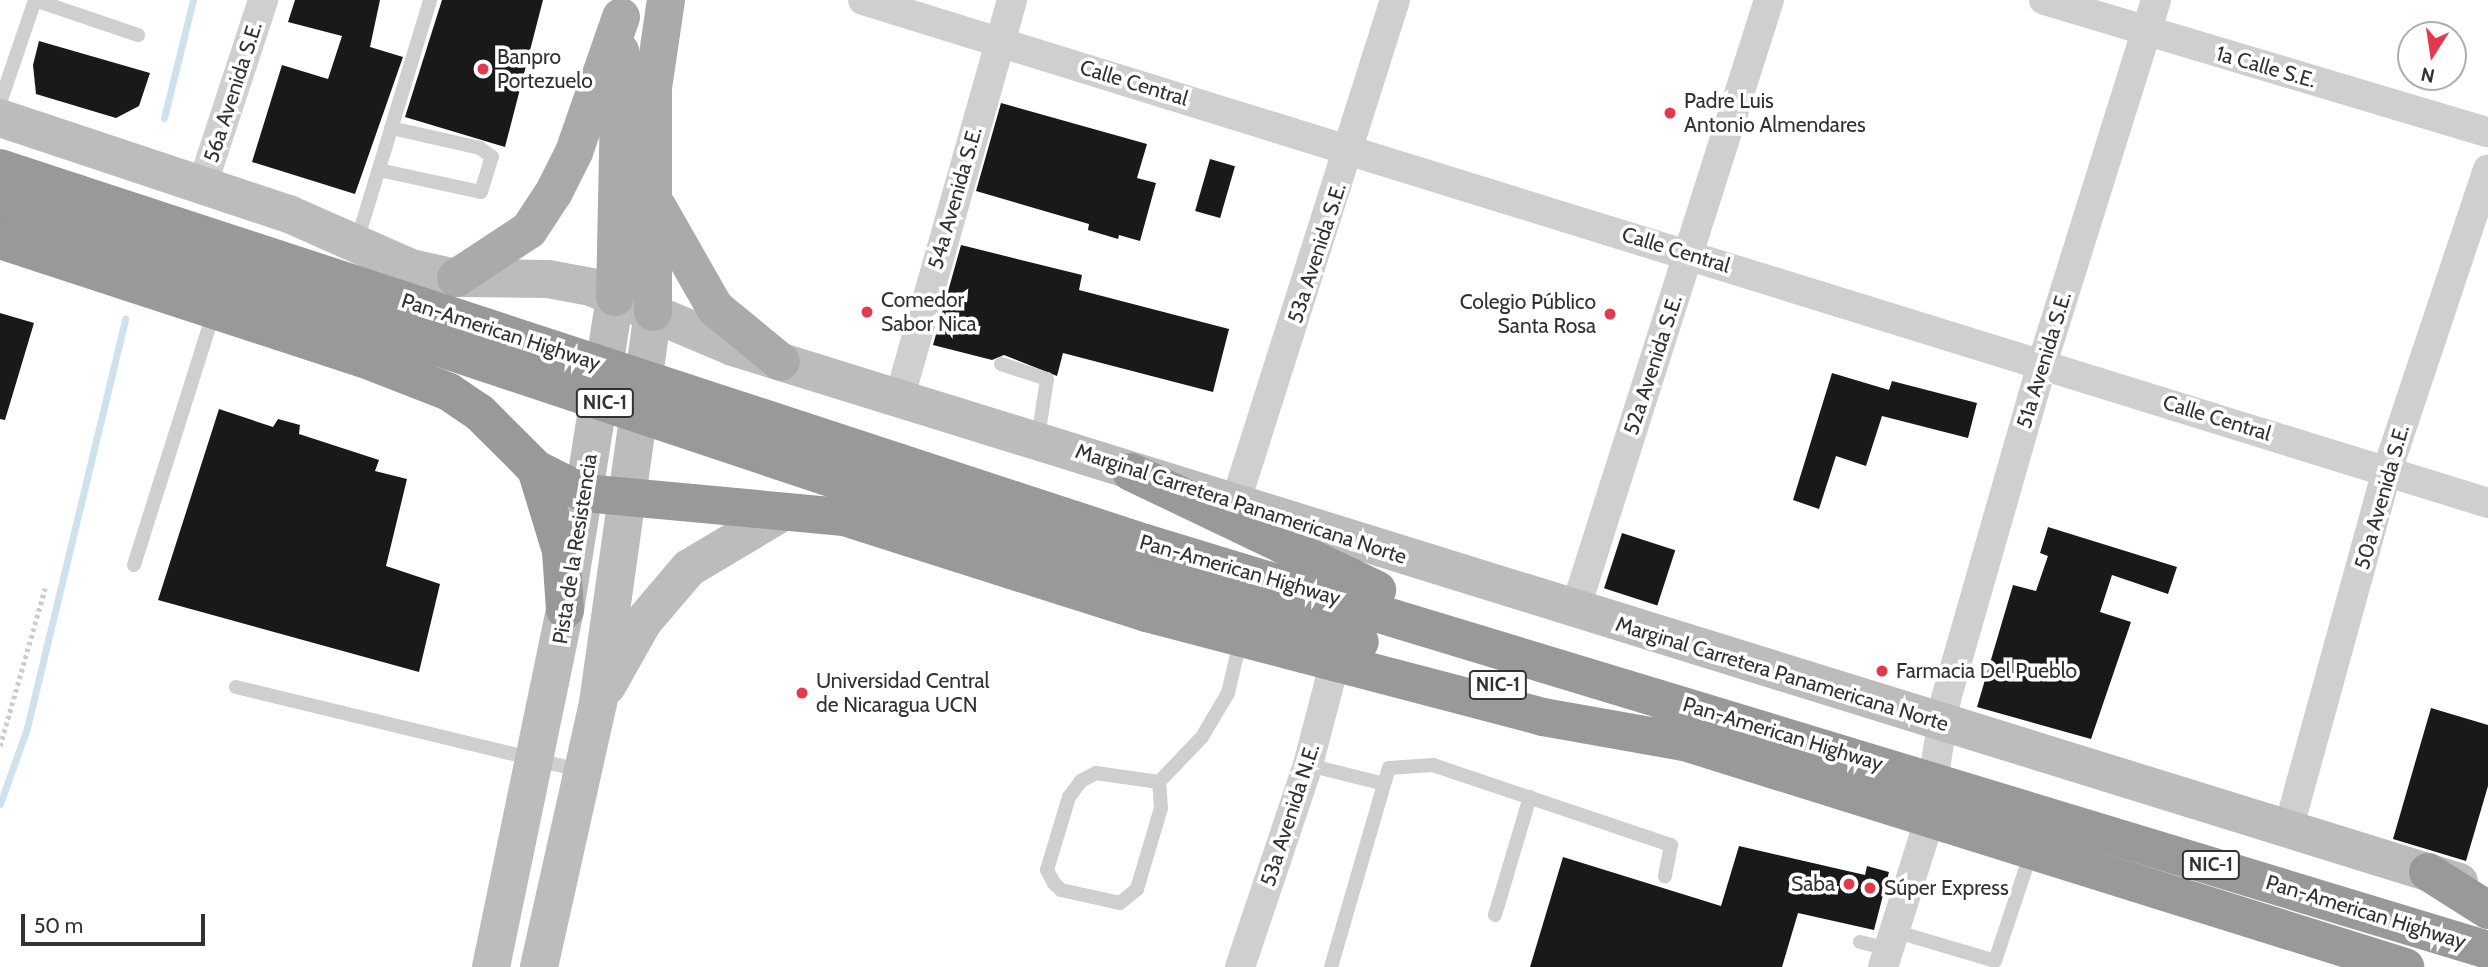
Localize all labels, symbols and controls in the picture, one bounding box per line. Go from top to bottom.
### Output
street label: 56a Avenida S.E. [198,18,268,166]
north arrow [2397,21,2467,91]
street label: 1a Calle S.E. [2213,41,2319,93]
place label: Banpro Portezuelo [497,44,593,94]
street label: Calle Central [1077,55,1191,111]
marker: Banpro Portezuelo [475,61,491,77]
text: N [2419,62,2437,88]
place label: Padre Luis Antonio Almendares [1684,88,1866,138]
marker: Padre Luis Antonio Almendares [1662,105,1678,121]
street label: 54a Avenida S.E. [923,124,987,272]
street label: 53a Avenida S.E. [1282,180,1352,326]
street label: Calle Central [1619,222,1733,278]
place label: Comedor Sabor Nica [881,287,977,337]
street label: Pan-American Highway [398,288,604,376]
place label: Colegio Público Santa Rosa [1460,289,1596,339]
street label: 51a Avenida S.E. [2011,289,2077,431]
street label: 52a Avenida S.E. [1619,292,1687,438]
marker: Comedor Sabor Nica [859,304,875,320]
marker: Colegio Público Santa Rosa [1602,306,1618,322]
road number: NIC-1 [575,388,635,418]
street label: Calle Central [2160,390,2274,446]
street label: 50a Avenida S.E. [2349,422,2415,572]
street label: Marginal Carretera Panamericana Norte [1072,438,1410,570]
street label: Pista de la Resistencia [548,452,602,646]
street label: Pan-American Highway [1137,529,1343,611]
street label: Marginal Carretera Panamericana Norte [1613,611,1951,737]
place label: Farmacia Del Pueblo [1896,658,2077,684]
marker: Farmacia Del Pueblo [1874,663,1890,679]
place label: Universidad Central de Nicaragua UCN [816,668,989,718]
road number: NIC-1 [1468,670,1528,700]
marker: Universidad Central de Nicaragua UCN [794,685,810,701]
street label: Pan-American Highway [1680,692,1886,776]
street label: 53a Avenida N.E. [1255,741,1325,889]
road number: NIC-1 [2181,850,2241,880]
street label: Pan-American Highway [2263,870,2469,954]
place label: Saba [1791,871,1835,897]
place label: Súper Express [1884,875,2009,901]
marker: Saba [1841,876,1857,892]
marker: Súper Express [1862,880,1878,896]
scale bar [24,900,208,944]
text: 50 m [34,913,83,938]

